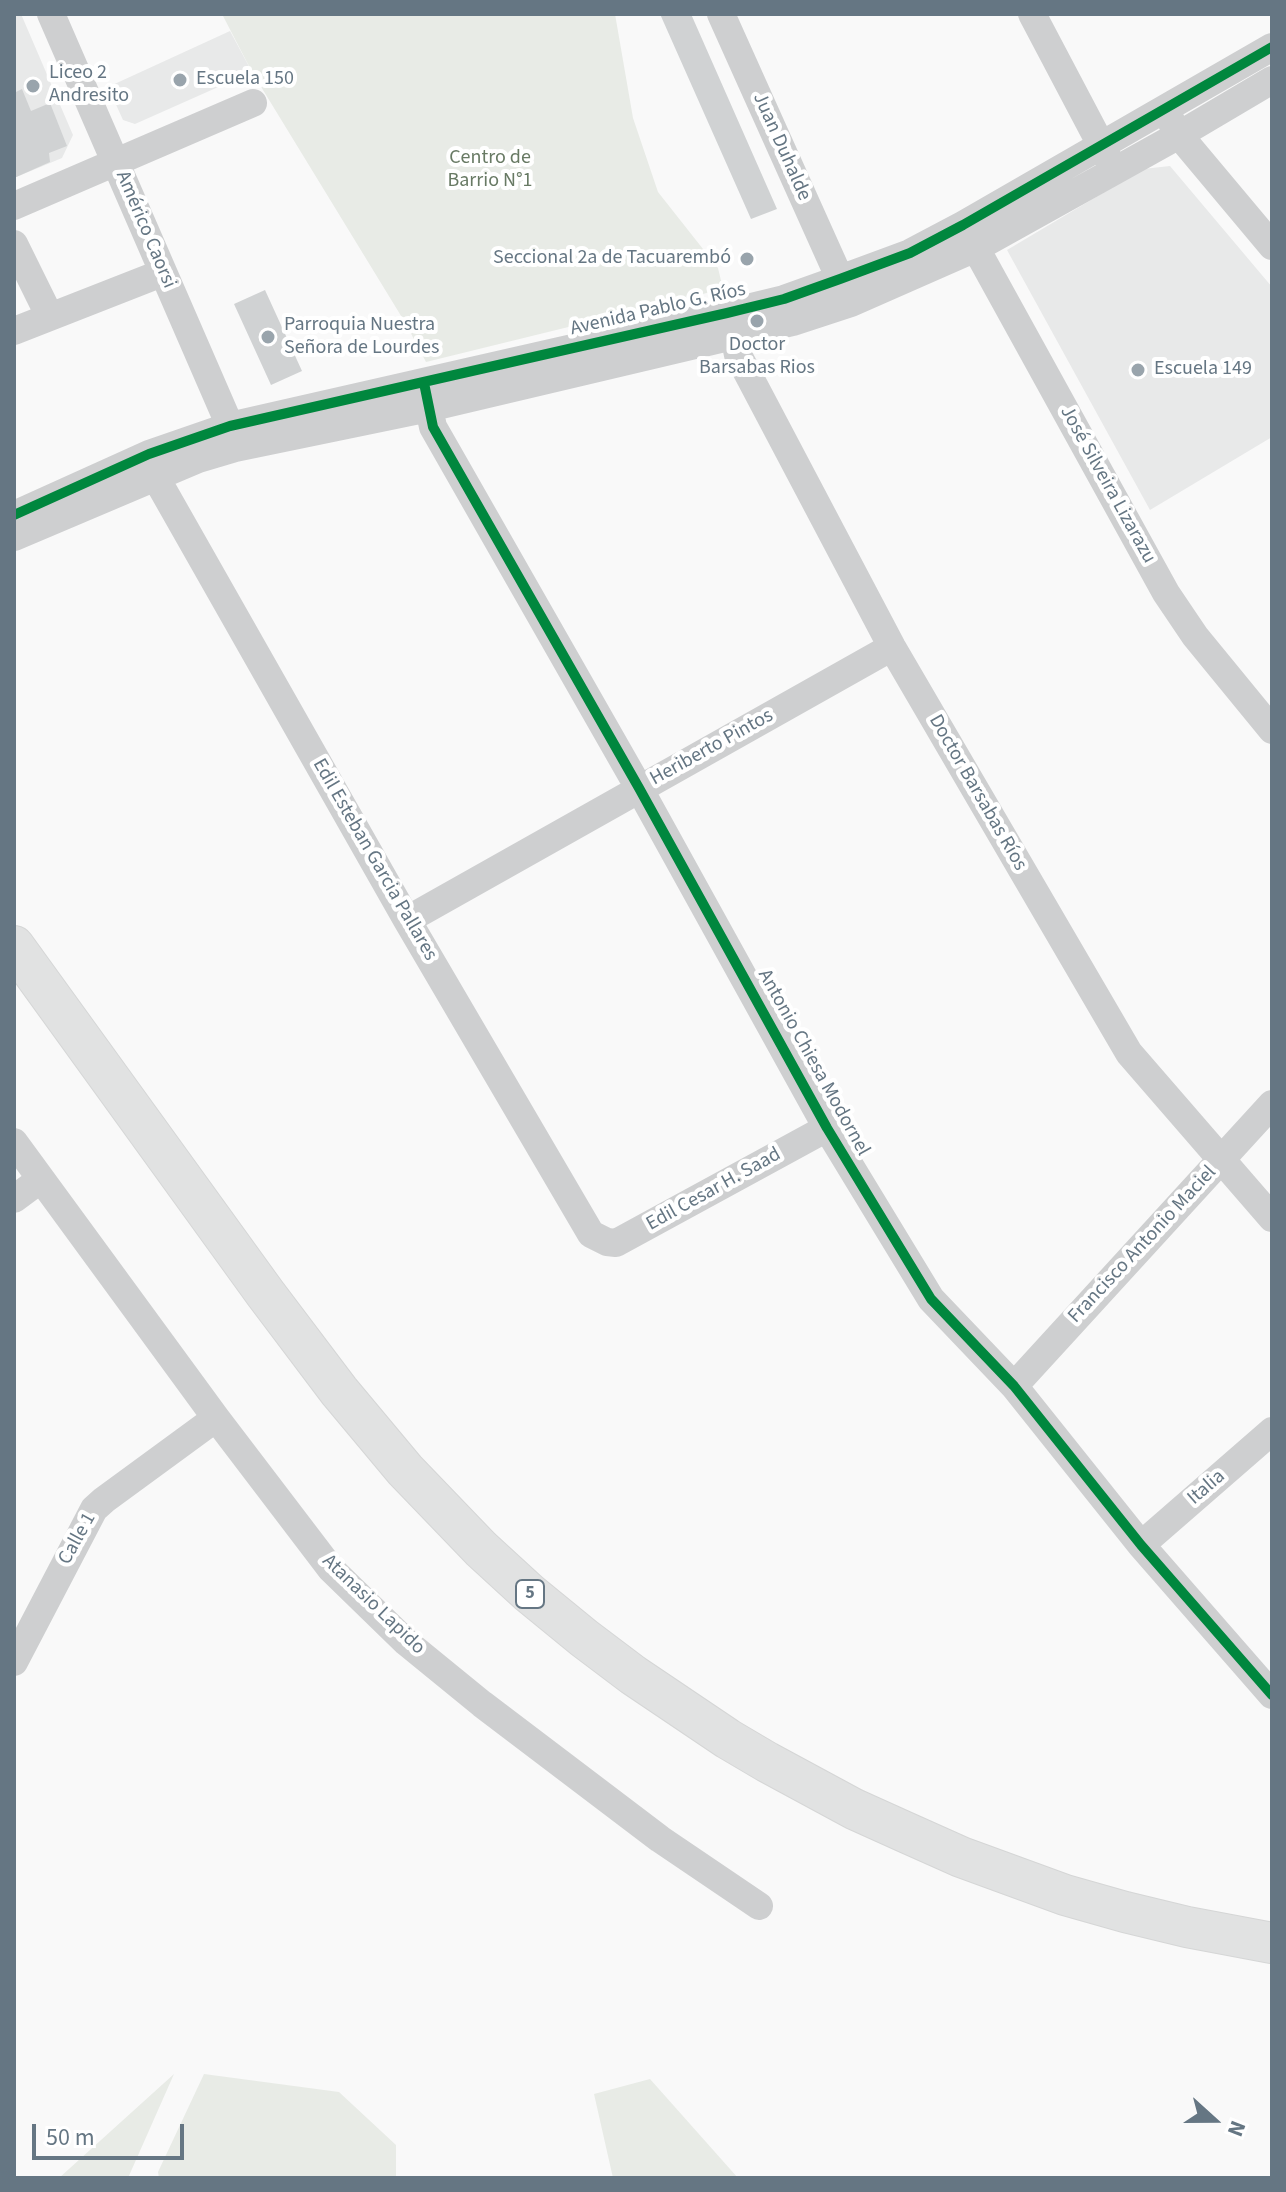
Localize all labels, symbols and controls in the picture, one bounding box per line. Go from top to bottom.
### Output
place label: Liceo 2 Andresito [49,62,129,109]
place label: Escuela 150 [196,68,294,92]
marker: Escuela 150 [171,71,189,89]
marker: Liceo 2 Andresito [24,77,42,95]
street label: Juan Duhalde [746,89,816,205]
park label: Centro de Barrio N°1 [448,147,532,194]
street label: Américo Caorsi [109,168,181,292]
place label: Seccional 2a de Tacuarembó [493,247,731,271]
marker: Seccional 2a de Tacuarembó [738,250,756,268]
street label: Avenida Pablo G. Ríos [568,278,748,342]
marker: Doctor Barsabas Rios [748,312,766,330]
place label: Parroquia Nuestra Señora de Lourdes [284,314,439,361]
marker: Parroquia Nuestra Señora de Lourdes [259,328,277,346]
place label: Doctor Barsabas Rios [699,334,815,381]
place label: Escuela 149 [1154,358,1252,382]
marker: Escuela 149 [1129,361,1147,379]
street label: José Silveira Lizarazu [1054,402,1160,568]
street label: Heriberto Pintos [646,704,778,792]
street label: Doctor Barsabas Ríos [923,711,1031,875]
street label: Edil Esteban Garcia Pallares [306,755,442,965]
street label: Antonio Chiesa Modornel [752,966,874,1160]
street label: Edil Cesar H. Saad [643,1143,785,1237]
street label: Francisco Antonio Maciel [1064,1161,1222,1329]
street label: Italia [1183,1465,1231,1511]
street label: Calle 1 [54,1509,102,1569]
street label: Atanasio Lapido [316,1550,430,1660]
road number: 5 [516,1580,544,1608]
north arrow [1174,2080,1254,2160]
scale bar [36,2108,188,2158]
text: N [1219,2116,1254,2141]
text: 50 m [46,2120,95,2155]

